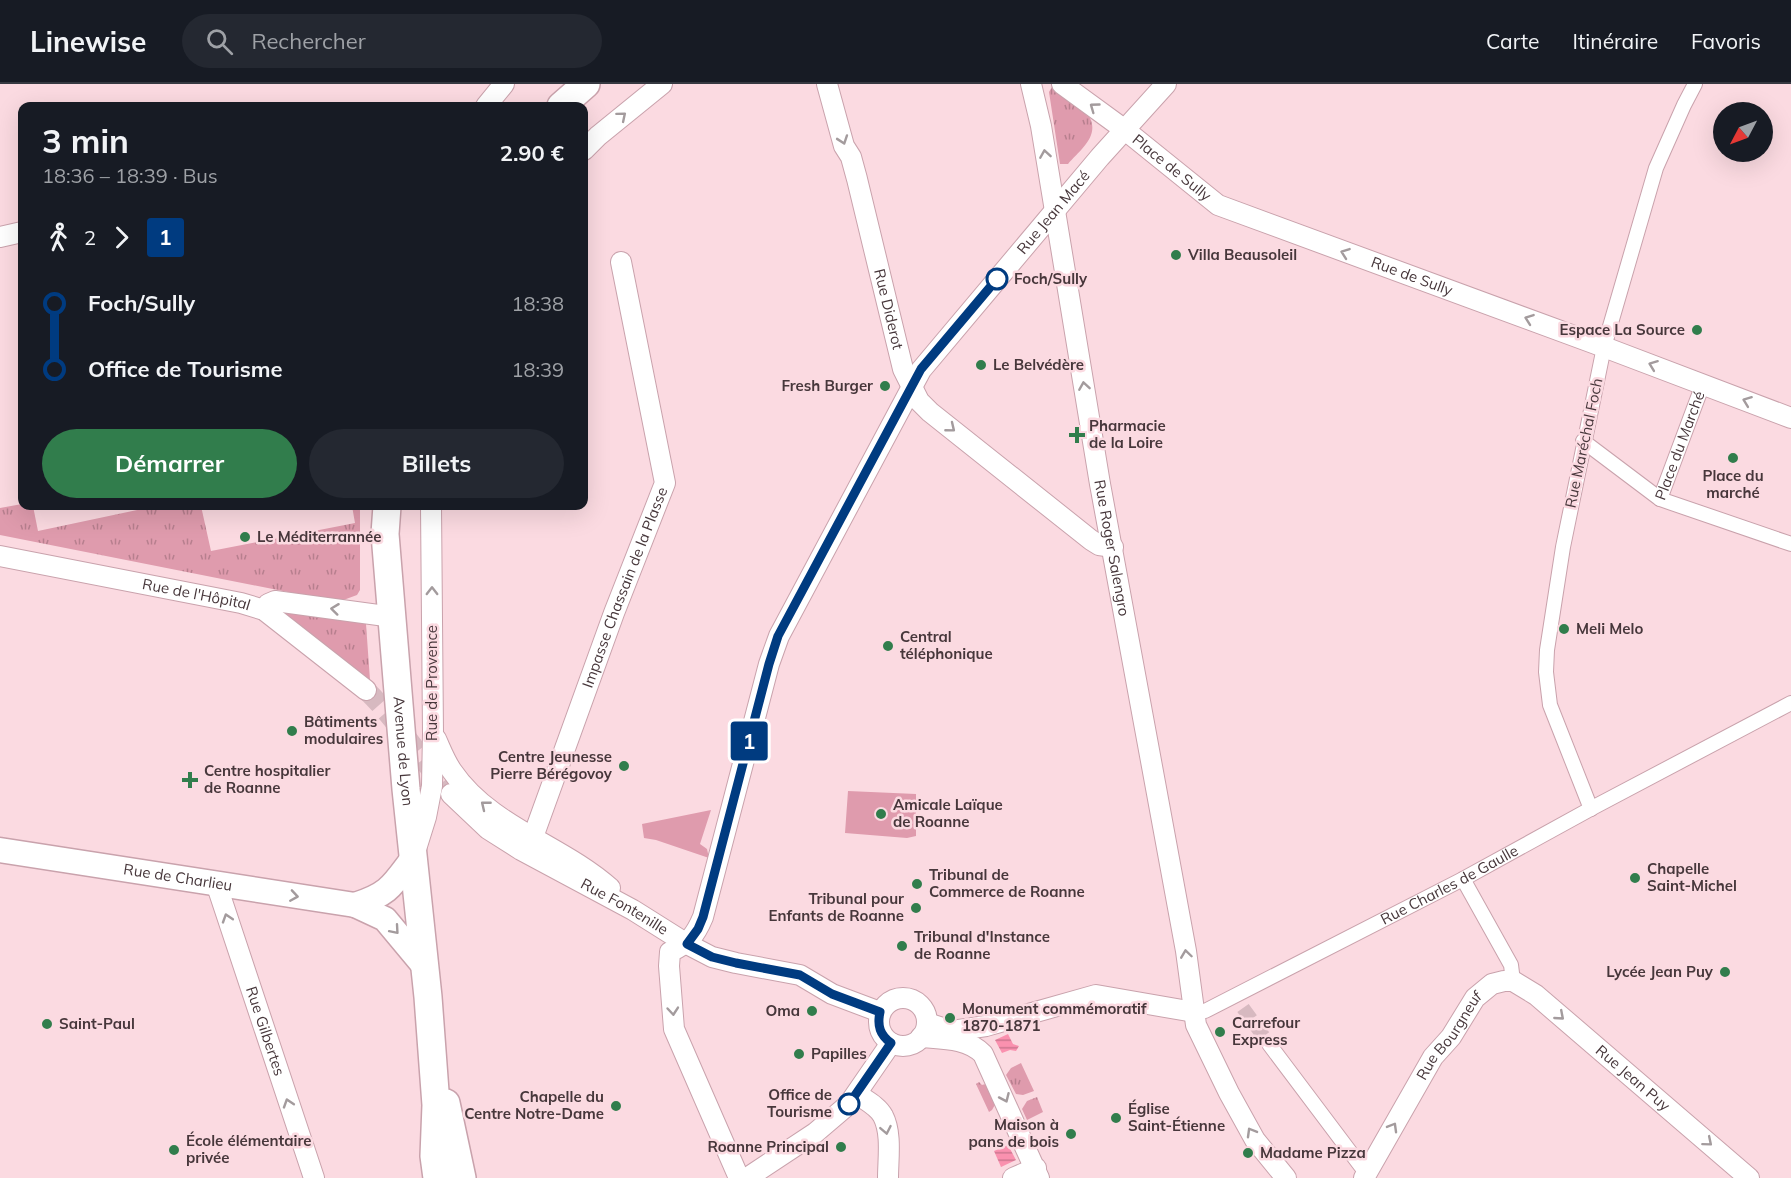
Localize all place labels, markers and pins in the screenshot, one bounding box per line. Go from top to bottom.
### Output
place label: Villa Beausoleil [1187,245,1297,264]
marker: Villa Beausoleil [1169,248,1183,262]
marker: Foch/Sully [986,268,1008,290]
place label: Foch/Sully [1014,269,1088,288]
place label: Espace La Source [1560,320,1685,339]
marker: Espace La Source [1690,323,1704,337]
place label: Le Belvédère [993,355,1084,374]
marker: Le Belvédère [974,358,988,372]
place label: Fresh Burger [781,376,873,395]
marker: Fresh Burger [878,379,892,393]
place label: Pharmacie de la Loire [1089,416,1166,452]
marker: Pharmacie de la Loire [1070,428,1084,442]
marker: Place du marché [1726,451,1740,465]
place label: Place du marché [1702,466,1764,502]
place label: Le Méditerrannée [257,527,382,546]
marker: Le Méditerrannée [238,530,252,544]
place label: Meli Melo [1576,619,1643,638]
marker: Meli Melo [1557,622,1571,636]
place label: Central téléphonique [900,627,993,663]
marker: Central téléphonique [881,639,895,653]
place label: Bâtiments modulaires [304,712,383,748]
marker: Bâtiments modulaires [285,724,299,738]
place label: Centre Jeunesse Pierre Bérégovoy [490,747,613,783]
marker: Centre Jeunesse Pierre Bérégovoy [617,759,631,773]
place label: Centre hospitalier de Roanne [204,761,330,797]
marker: Centre hospitalier de Roanne [181,771,199,789]
place label: Amicale Laïque de Roanne [893,795,1003,831]
marker: Amicale Laïque de Roanne [874,807,888,821]
place label: Chapelle Saint-Michel [1647,859,1737,895]
place label: Tribunal de Commerce de Roanne [929,865,1085,901]
marker: Chapelle Saint-Michel [1628,871,1642,885]
marker: Tribunal de Commerce de Roanne [910,877,924,891]
place label: Tribunal pour Enfants de Roanne [768,889,904,925]
marker: Tribunal pour Enfants de Roanne [909,901,923,915]
place label: Tribunal d'Instance de Roanne [914,927,1050,963]
marker: Tribunal d'Instance de Roanne [895,939,909,953]
place label: Lycée Jean Puy [1606,962,1714,981]
marker: Lycée Jean Puy [1718,965,1732,979]
place label: Monument commémoratif 1870-1871 [962,999,1147,1035]
place label: Oma [765,1001,800,1020]
marker: Oma [805,1004,819,1018]
marker: Monument commémoratif 1870-1871 [943,1011,957,1025]
place label: Carrefour Express [1232,1013,1300,1049]
place label: Saint-Paul [59,1014,135,1033]
marker: Saint-Paul [40,1017,54,1031]
marker: Carrefour Express [1213,1025,1227,1039]
place label: Papilles [811,1044,867,1063]
marker: Papilles [792,1047,806,1061]
place label: Office de Tourisme [767,1085,832,1121]
place label: Chapelle du Centre Notre-Dame [464,1087,604,1123]
marker: Office de Tourisme [838,1093,860,1115]
marker: Chapelle du Centre Notre-Dame [609,1099,623,1113]
place label: Église Saint-Étienne [1128,1099,1225,1135]
marker: Église Saint-Étienne [1109,1111,1123,1125]
place label: Maison à pans de bois [968,1115,1059,1151]
marker: Maison à pans de bois [1064,1127,1078,1141]
place label: École élémentaire privée [186,1131,311,1167]
place label: Roanne Principal [707,1137,829,1156]
marker: Roanne Principal [834,1140,848,1154]
marker: École élémentaire privée [167,1143,181,1157]
place label: Madame Pizza [1260,1143,1366,1162]
marker: Madame Pizza [1241,1146,1255,1160]

